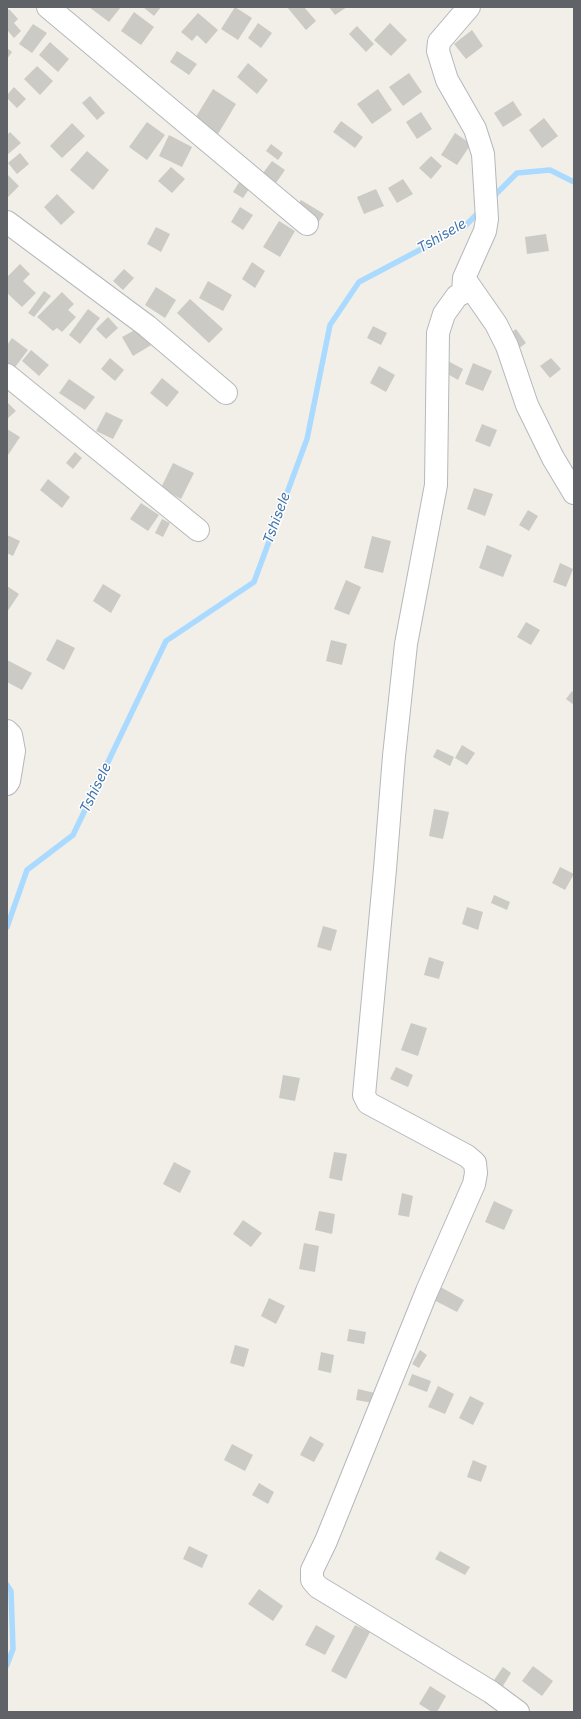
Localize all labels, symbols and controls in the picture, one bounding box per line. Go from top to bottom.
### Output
water label: Tshisele [414,215,470,257]
water label: Tshisele [260,490,294,546]
water label: Tshisele [77,760,115,816]

